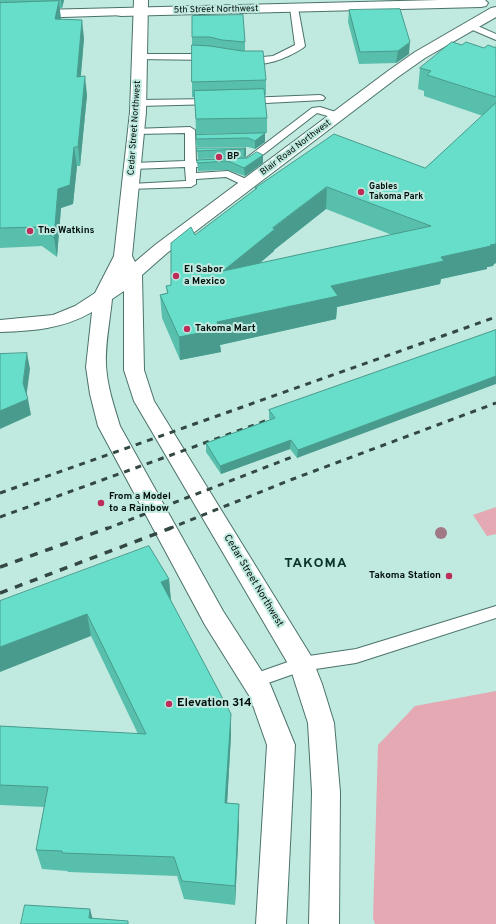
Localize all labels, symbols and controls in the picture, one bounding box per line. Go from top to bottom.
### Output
street label: 5th Street Northwest [174,4,258,16]
street label: Cedar Street Northwest [126,80,144,176]
street label: Blair Road Northwest [259,118,333,178]
marker: BP [214,152,224,162]
place label: BP [227,152,239,162]
place label: Gables Takoma Park [369,182,423,203]
marker: Gables Takoma Park [356,187,366,197]
place label: The Watkins [38,225,95,237]
marker: The Watkins [25,226,35,236]
place label: El Sabor a Mexico [184,264,225,288]
marker: El Sabor a Mexico [171,271,181,281]
place label: Takoma Mart [195,323,256,335]
marker: Takoma Mart [182,324,192,334]
place label: From a Model to a Rainbow [109,491,171,514]
marker: From a Model to a Rainbow [96,498,106,508]
street label: Cedar Street Northwest [221,533,285,629]
district label: TAKOMA [284,556,348,572]
place label: Takoma Station [369,570,441,582]
marker: Takoma Station [444,571,454,581]
place label: Elevation 314 [177,697,252,711]
marker: Elevation 314 [164,699,174,709]

